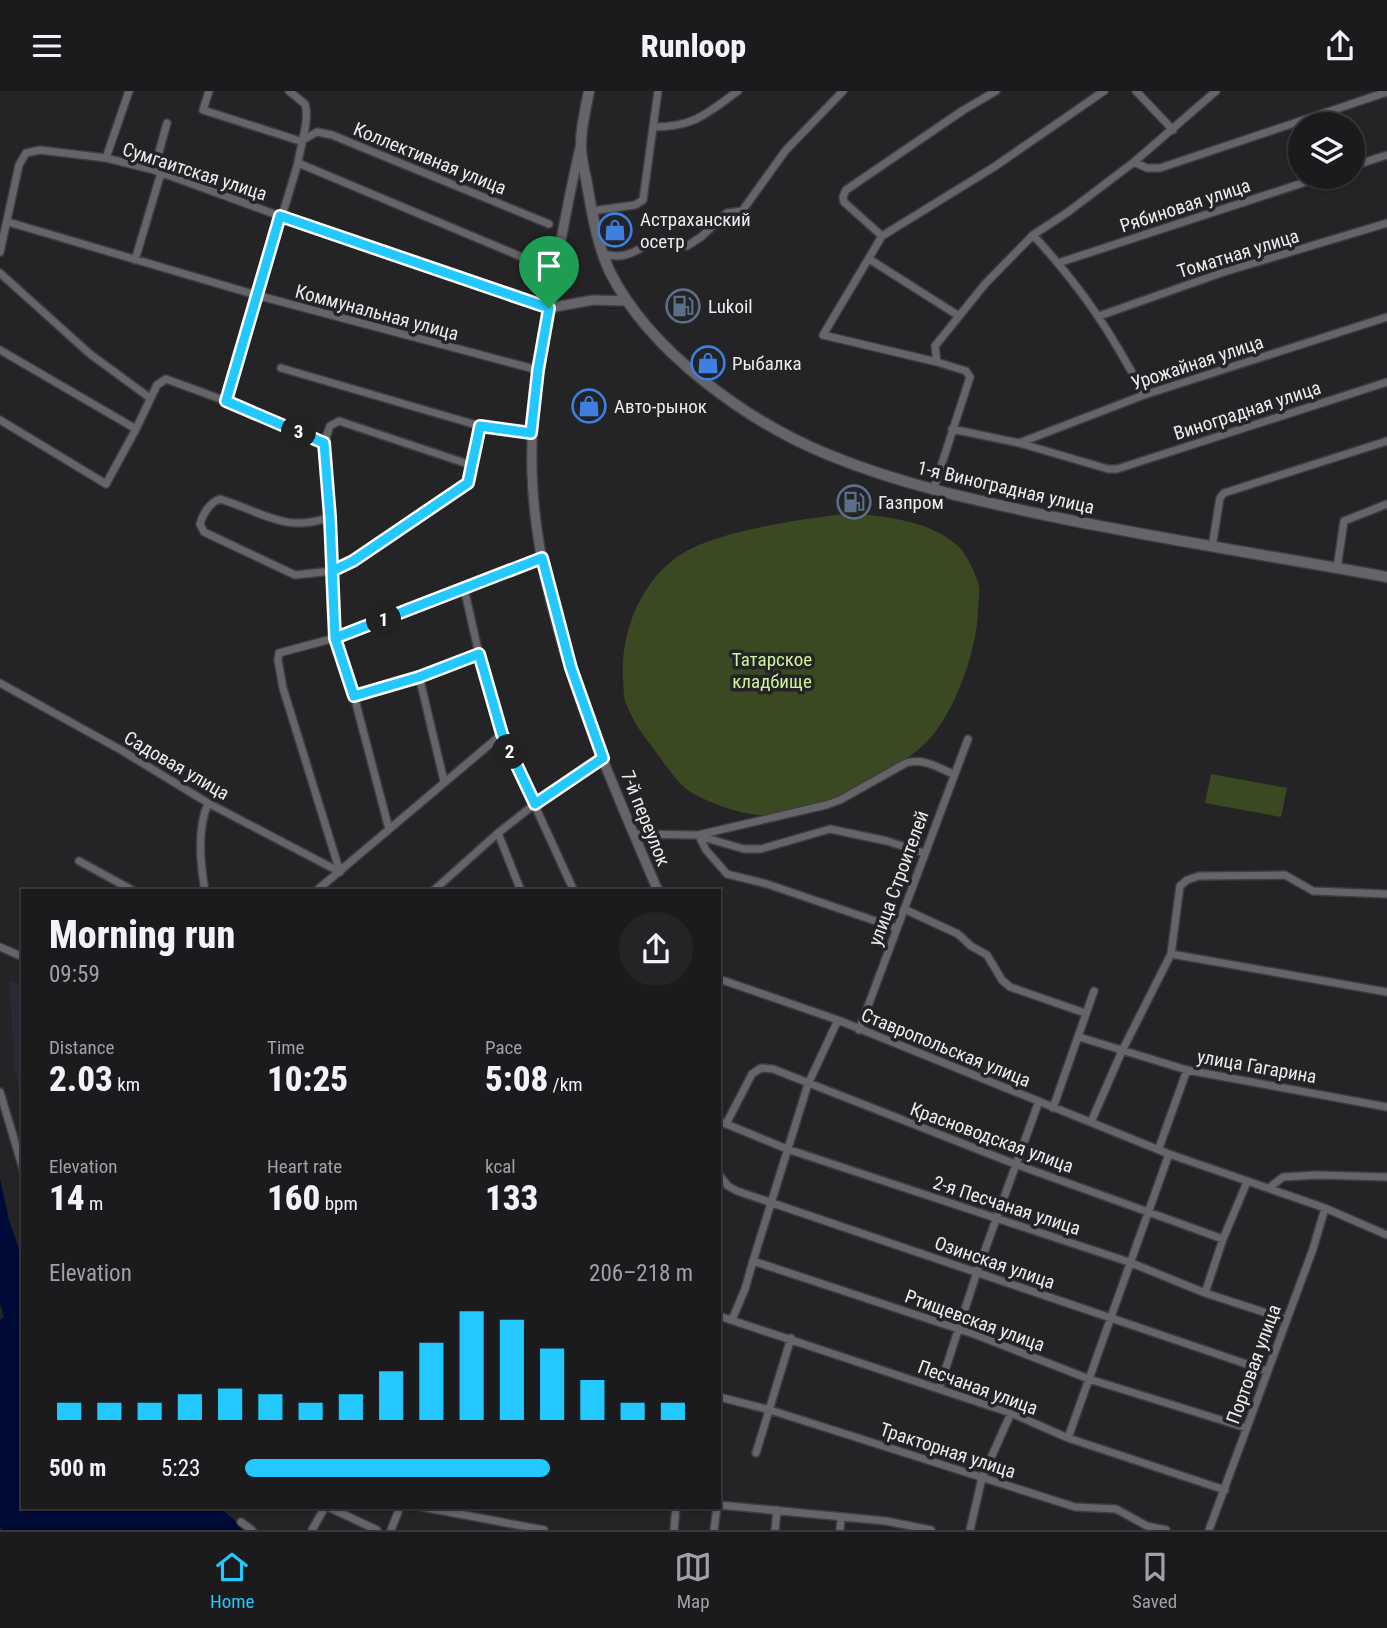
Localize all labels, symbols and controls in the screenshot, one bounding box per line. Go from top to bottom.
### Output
icon: menu [28,27,66,65]
text: Runloop [641,27,746,65]
icon: share [1321,27,1359,65]
map controls [1288,112,1365,189]
button: layers [1288,112,1365,189]
street label: Коллективная улица [350,117,510,200]
street label: Сумгаитская улица [120,137,270,206]
street label: Рябиновая улица [1117,174,1253,237]
place label: Астраханский осетр [640,208,751,253]
shop icon: Астраханский осетр [596,211,634,249]
street label: Томатная улица [1174,224,1302,283]
pin [519,236,579,308]
icon: arrive [530,247,568,285]
street label: Коммунальная улица [293,280,461,345]
fuel station icon: Lukoil [664,287,702,325]
place label: Lukoil [708,295,753,318]
street label: Урожайная улица [1128,330,1266,395]
shop icon: Рыбалка [689,344,727,382]
place label: Рыбалка [732,352,802,375]
street label: Виноградная улица [1171,376,1324,445]
shop icon: Авто-рынок [570,387,608,425]
place label: Авто-рынок [614,395,707,418]
pin: 3 [282,415,316,449]
text: 3 [294,420,303,443]
street label: 1-я Виноградная улица [915,456,1097,519]
fuel station icon: Газпром [835,483,873,521]
place label: Газпром [878,491,944,514]
pin: 1 [366,603,402,637]
text: 1 [379,608,388,631]
park label: Татарское кладбище [732,648,812,693]
street label: Садовая улица [120,726,233,805]
pin: 2 [492,735,528,769]
text: 2 [505,740,514,763]
street label: 7-й переулок [616,767,675,869]
street label: улица Строителей [863,807,934,949]
button: share [619,912,693,986]
text: Morning run [49,913,235,957]
text: 09:59 [49,961,100,988]
street label: Ставропольская улица [858,1003,1034,1092]
text: Distance [49,1036,114,1059]
text: Time [267,1036,304,1059]
text: Pace [485,1036,522,1059]
street label: улица Гагарина [1195,1045,1318,1088]
text: 2.03 [49,1059,113,1100]
text: 10:25 [267,1059,348,1100]
text: 5:08 [485,1059,548,1100]
text: km [113,1073,140,1096]
text: /km [548,1073,583,1096]
street label: Красноводская улица [907,1097,1077,1178]
text: Elevation [49,1155,117,1178]
text: Heart rate [267,1155,342,1178]
text: kcal [485,1155,516,1178]
street label: 2-я Песчаная улица [930,1171,1083,1240]
text: 14 [49,1178,85,1219]
text: 160 [267,1178,320,1219]
text: 133 [485,1178,538,1219]
text: m [85,1192,103,1215]
text: bpm [320,1192,358,1215]
street label: Озинская улица [932,1231,1058,1294]
text: Elevation [49,1260,132,1287]
text: 206–218 m [589,1260,693,1287]
street label: Ртищевская улица [902,1285,1048,1356]
street label: Портовая улица [1221,1301,1286,1427]
street label: Песчаная улица [915,1355,1041,1420]
street label: Тракторная улица [877,1418,1019,1483]
text: 500 m [49,1455,106,1482]
text: 5:23 [161,1455,200,1482]
tab: Home [210,1548,254,1613]
tab: Map [674,1548,712,1613]
tab: Saved [1132,1548,1177,1613]

